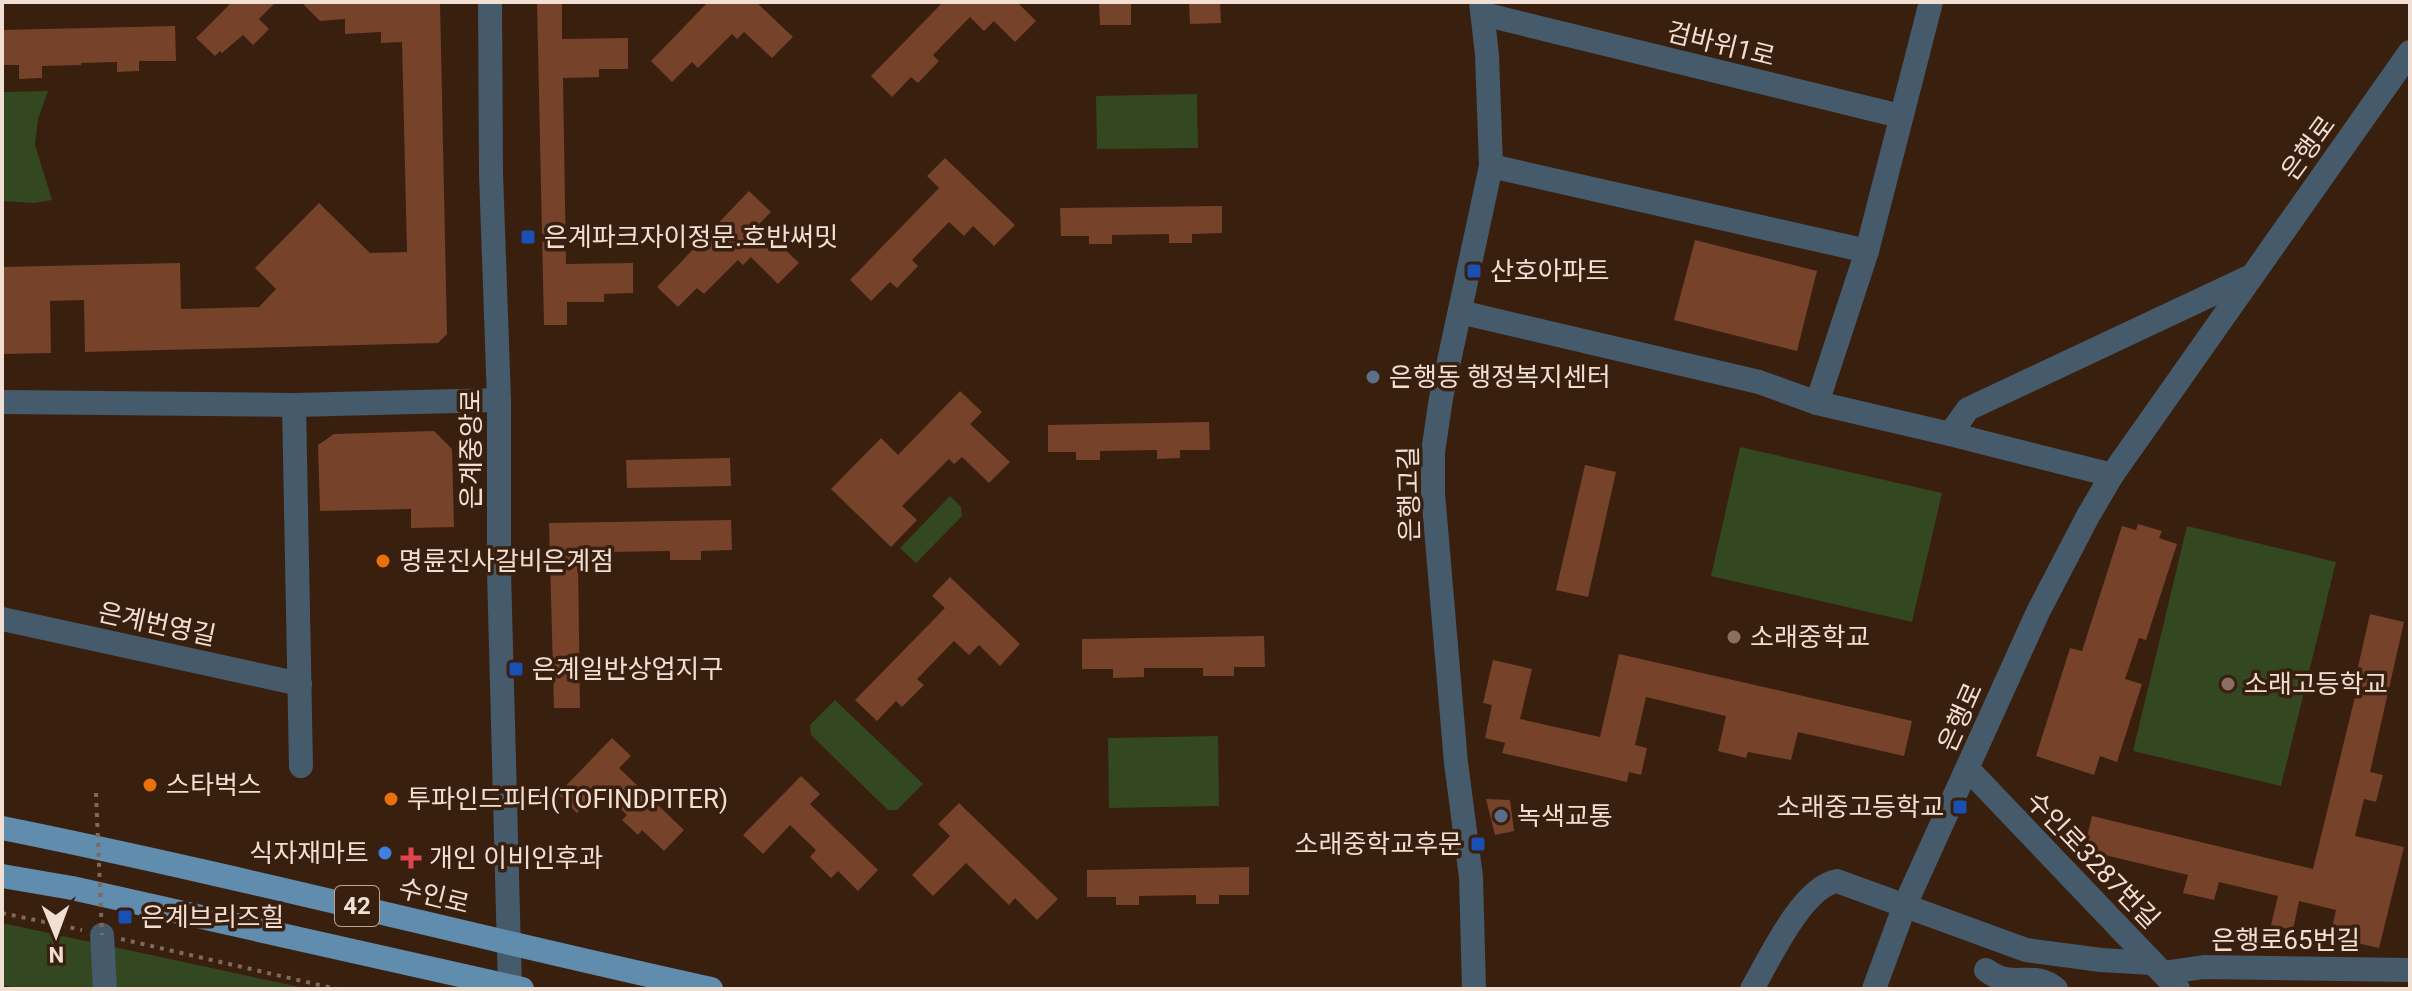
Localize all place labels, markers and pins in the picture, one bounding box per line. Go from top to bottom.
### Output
place label: 은계파크자이정문.호반써밋 [544,222,838,252]
marker: 은계파크자이정문.호반써밋 [519,228,537,246]
place label: 산호아파트 [1490,256,1610,286]
marker: 산호아파트 [1465,262,1483,280]
place label: 은행동 행정복지센터 [1389,362,1611,392]
marker: 은행동 행정복지센터 [1364,368,1382,386]
place label: 명륜진사갈비은계점 [399,546,614,576]
marker: 명륜진사갈비은계점 [374,552,392,570]
place label: 소래중학교 [1750,622,1870,652]
marker: 소래중학교 [1725,628,1743,646]
place label: 은계일반상업지구 [532,654,723,684]
marker: 은계일반상업지구 [507,660,525,678]
place label: 소래고등학교 [2244,669,2388,699]
marker: 소래고등학교 [2219,675,2237,693]
place label: 스타벅스 [166,770,262,800]
marker: 스타벅스 [141,776,159,794]
place label: 투파인드피터(TOFINDPITER) [407,784,728,814]
marker: 투파인드피터(TOFINDPITER) [382,790,400,808]
place label: 소래중고등학교 [1777,792,1944,822]
marker: 소래중고등학교 [1951,798,1969,816]
place label: 녹색교통 [1517,801,1613,831]
marker: 녹색교통 [1492,807,1510,825]
place label: 소래중학교후문 [1295,829,1462,859]
marker: 소래중학교후문 [1469,835,1487,853]
place label: 식자재마트 [249,838,369,868]
place label: 개인 이비인후과 [429,843,603,873]
marker: 식자재마트 [376,844,394,862]
marker: 개인 이비인후과 [400,847,422,869]
place label: 은계브리즈힐 [141,902,285,932]
marker: 은계브리즈힐 [116,908,134,926]

